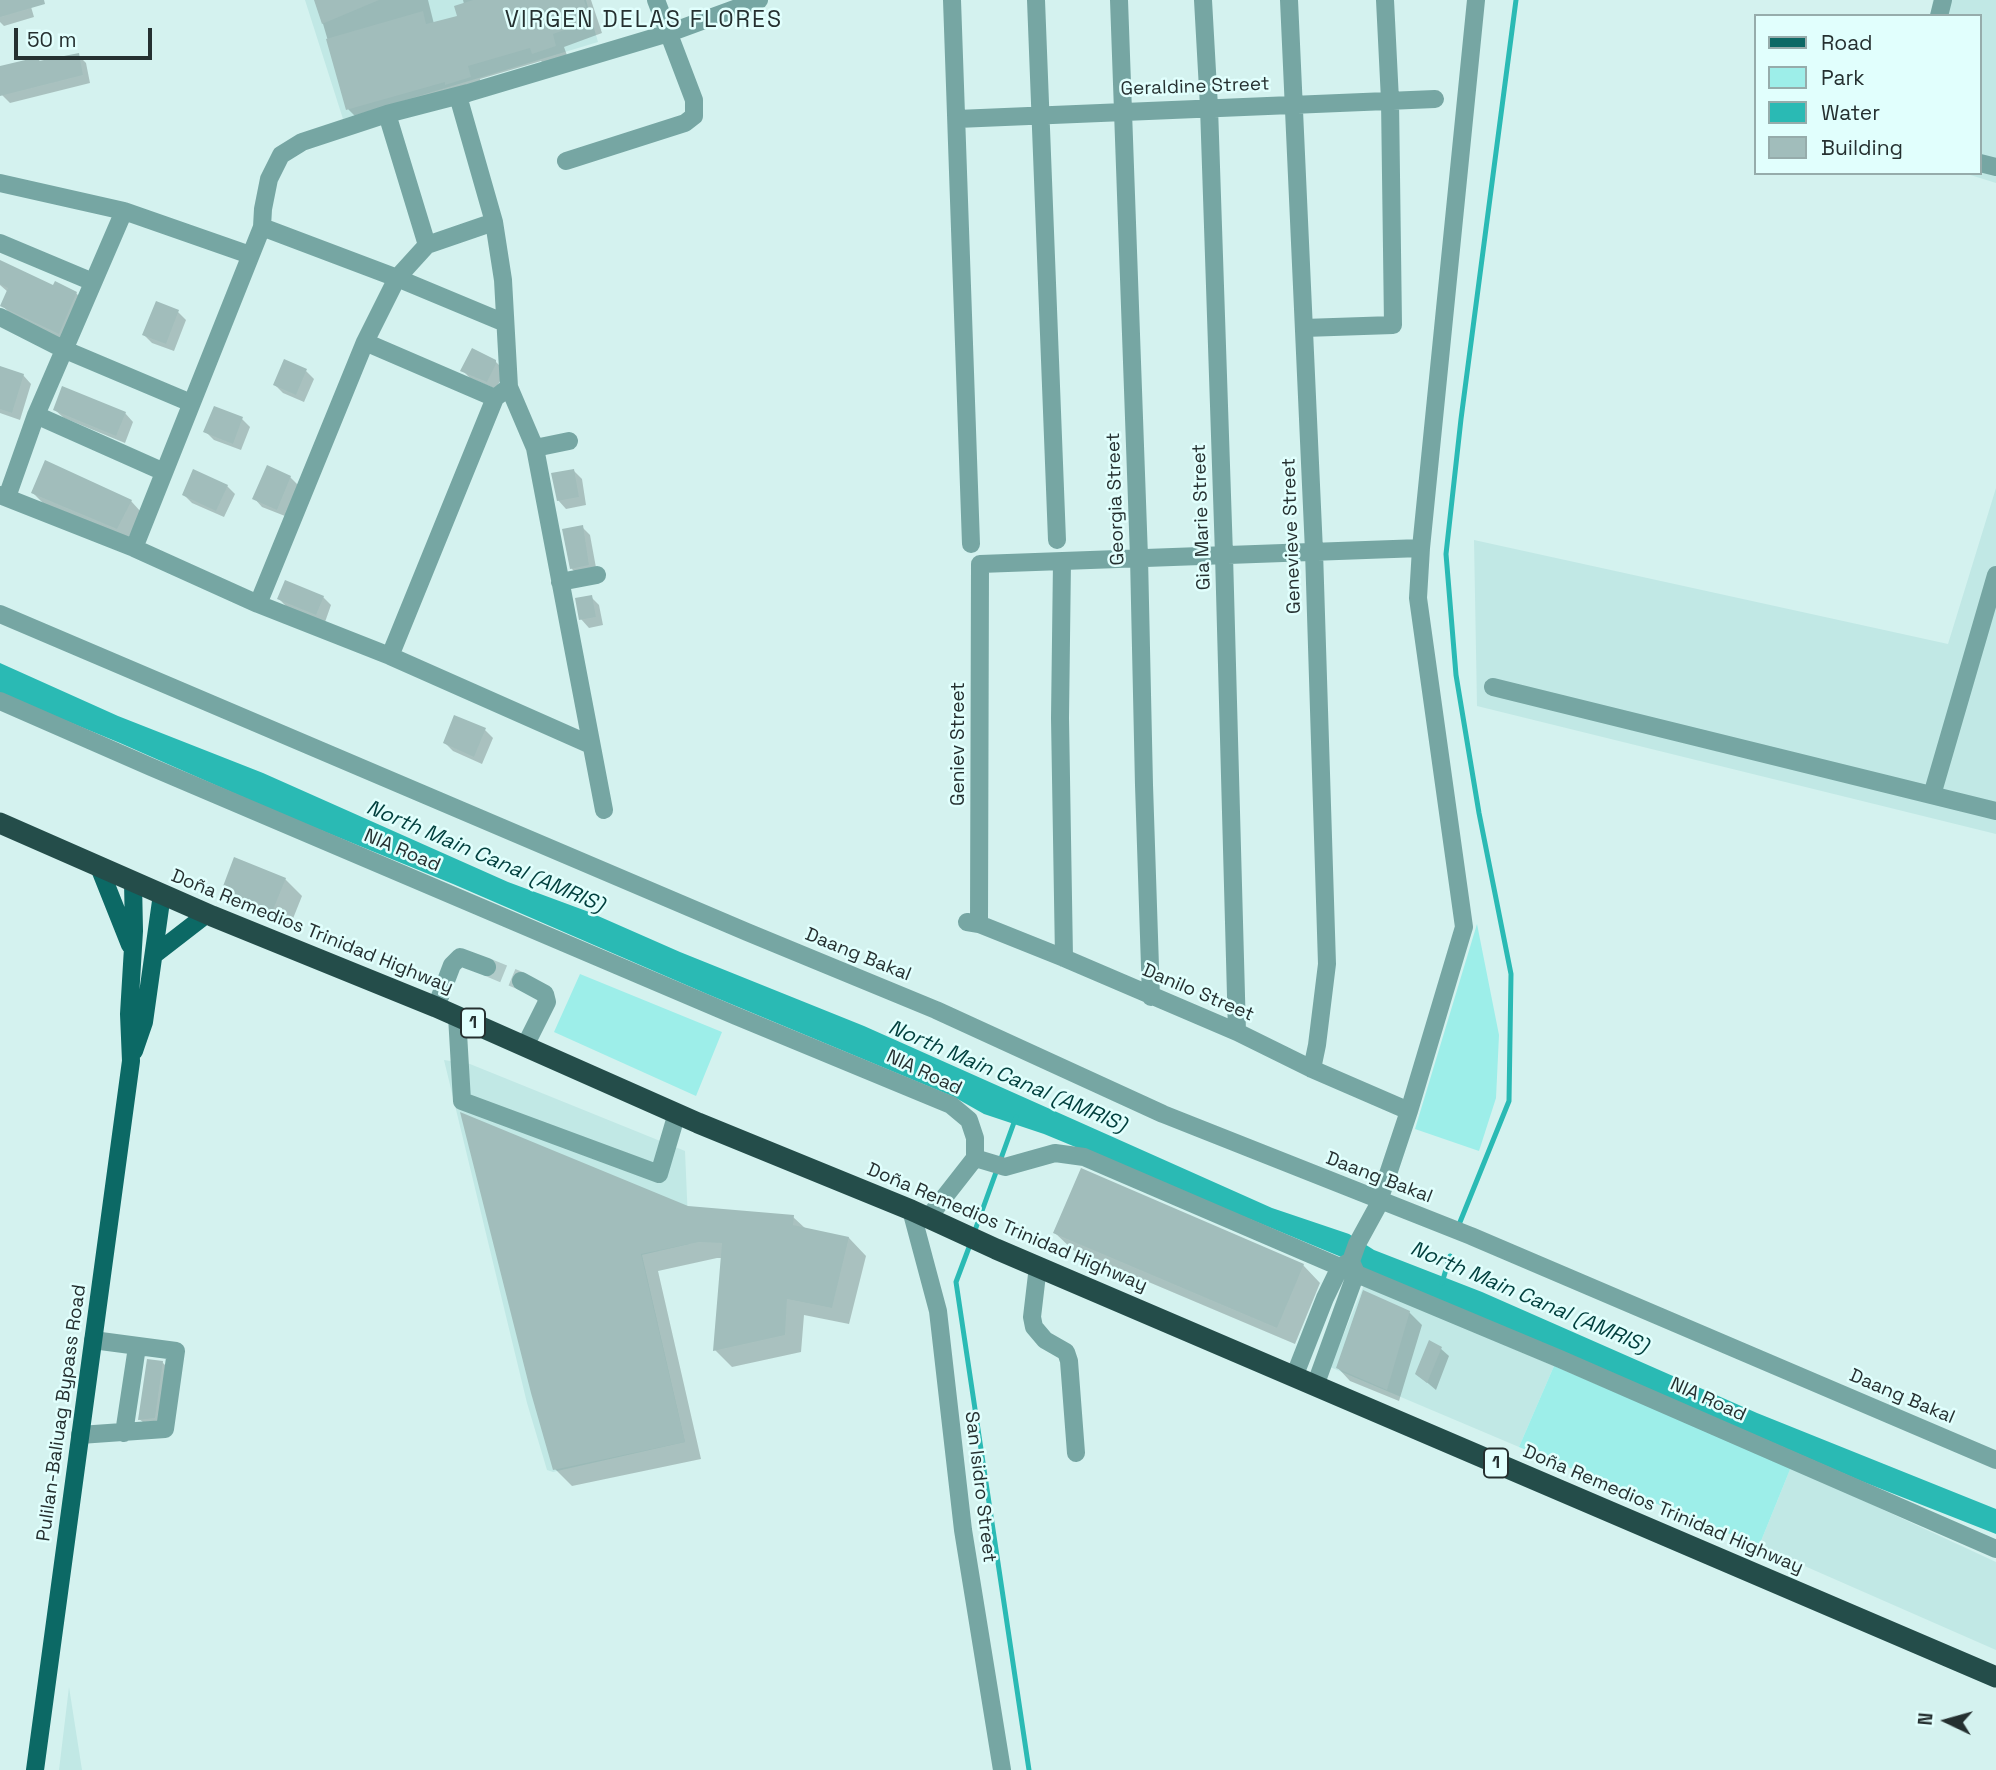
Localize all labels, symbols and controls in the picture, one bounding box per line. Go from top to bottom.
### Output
district label: VIRGEN DELAS FLORES [507,7,781,35]
scale bar [18,14,156,58]
legend [1755,14,1982,175]
text: 50 m [27,26,77,53]
text: Road [1821,29,1873,56]
text: Park [1821,64,1865,91]
street label: Geraldine Street [1120,73,1270,101]
text: Water [1821,99,1880,126]
text: Building [1821,134,1903,161]
street label: Georgia Street [1102,432,1130,566]
street label: Gia Marie Street [1188,443,1216,591]
street label: Genevieve Street [1278,458,1306,614]
street label: Geniev Street [948,682,970,806]
water label: North Main Canal (AMRIS) [362,795,608,919]
street label: NIA Road [360,825,444,877]
street label: Doña Remedios Trinidad Highway [168,865,456,999]
street label: Daang Bakal [802,923,914,987]
street label: Danilo Street [1139,959,1257,1027]
road number: 1 [461,1008,485,1038]
water label: North Main Canal (AMRIS) [884,1015,1130,1139]
street label: NIA Road [883,1046,965,1100]
street label: Daang Bakal [1323,1147,1435,1209]
street label: Doña Remedios Trinidad Highway [863,1158,1151,1298]
water label: North Main Canal (AMRIS) [1406,1236,1652,1360]
street label: Pulilan-Baliuag Bypass Road [33,1283,91,1543]
street label: Daang Bakal [1846,1365,1958,1429]
street label: NIA Road [1666,1373,1750,1427]
street label: San Isidro Street [959,1410,1001,1564]
street label: Doña Remedios Trinidad Highway [1519,1440,1807,1580]
road number: 1 [1484,1448,1508,1478]
north arrow [1912,1686,1982,1756]
text: N [1913,1712,1939,1727]

